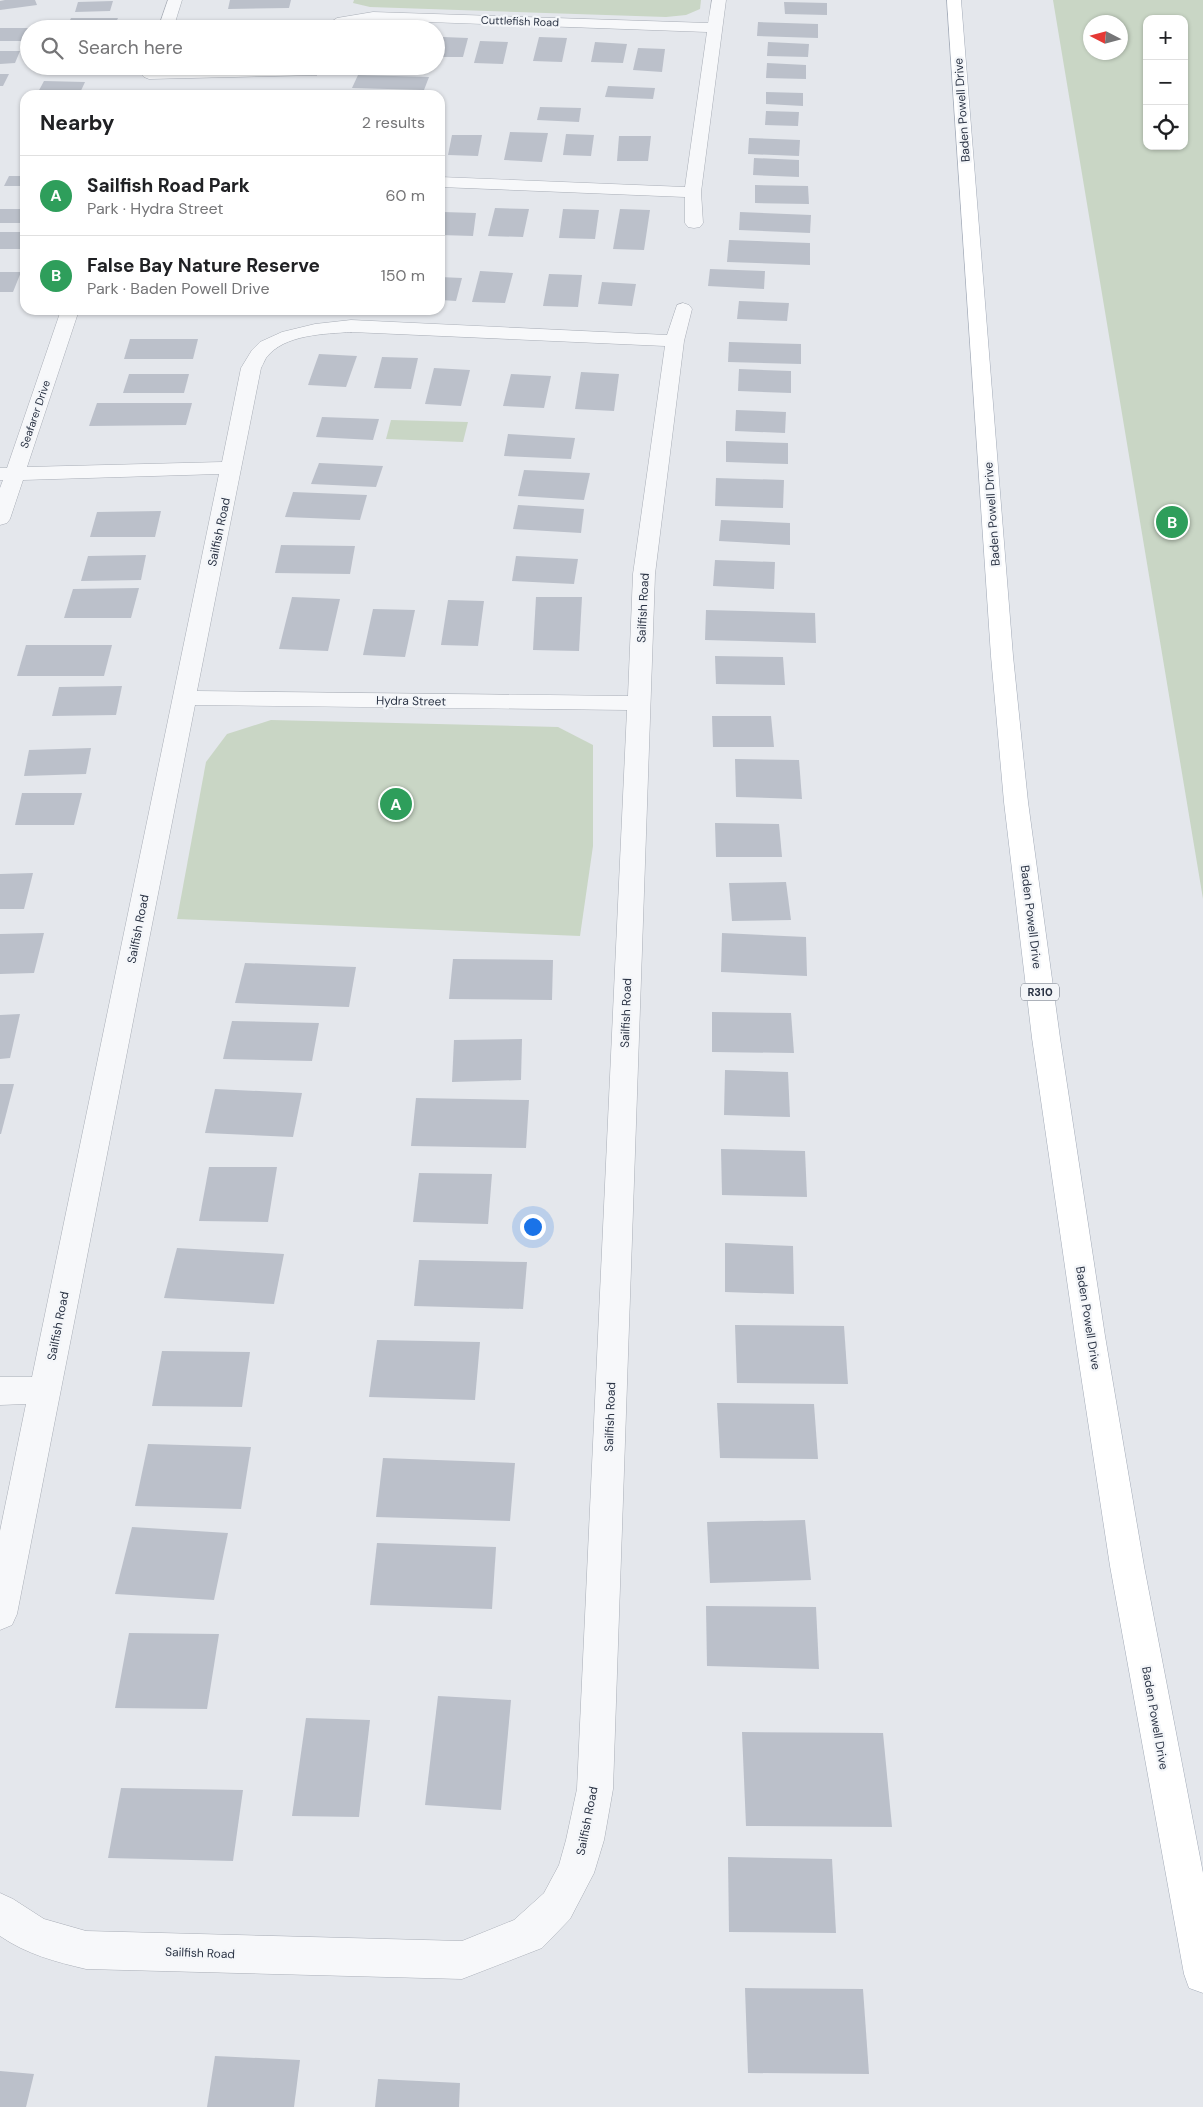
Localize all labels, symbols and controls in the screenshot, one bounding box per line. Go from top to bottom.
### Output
street label: Cuttlefish Road [481,13,559,29]
north arrow [1083,15,1128,60]
map controls [1143,15,1188,150]
button: + [1143,15,1188,60]
search box [20,20,445,75]
icon: search [38,34,66,62]
text: Search here [78,35,183,60]
street label: Baden Powell Drive [950,57,974,163]
button: − [1143,60,1188,105]
button: locate [1143,105,1188,150]
text: Nearby [40,109,114,137]
text: 2 results [362,112,425,133]
text: Sailfish Road Park [87,173,250,198]
text: A [50,185,62,206]
text: 60 m [385,185,425,206]
text: Park · Hydra Street [87,198,224,219]
text: False Bay Nature Reserve [87,253,320,278]
text: B [51,265,61,286]
text: 150 m [381,265,425,286]
text: Park · Baden Powell Drive [87,278,269,299]
street label: Seafarer Drive [17,378,53,450]
street label: Baden Powell Drive [980,461,1004,567]
street label: Sailfish Road [204,496,234,568]
pin: B [1156,503,1188,541]
street label: Sailfish Road [633,573,653,643]
street label: Hydra Street [376,692,446,710]
pin: A [380,785,412,823]
street label: Baden Powell Drive [1017,864,1045,970]
street label: Sailfish Road [123,893,153,965]
street label: Sailfish Road [617,978,635,1048]
road number: R310 [1021,984,1059,1000]
your location [520,1214,546,1240]
street label: Baden Powell Drive [1072,1265,1104,1371]
street label: Sailfish Road [43,1290,73,1362]
street label: Sailfish Road [601,1382,619,1452]
street label: Baden Powell Drive [1138,1665,1172,1771]
street label: Sailfish Road [572,1785,602,1857]
street label: Sailfish Road [165,1944,235,1962]

